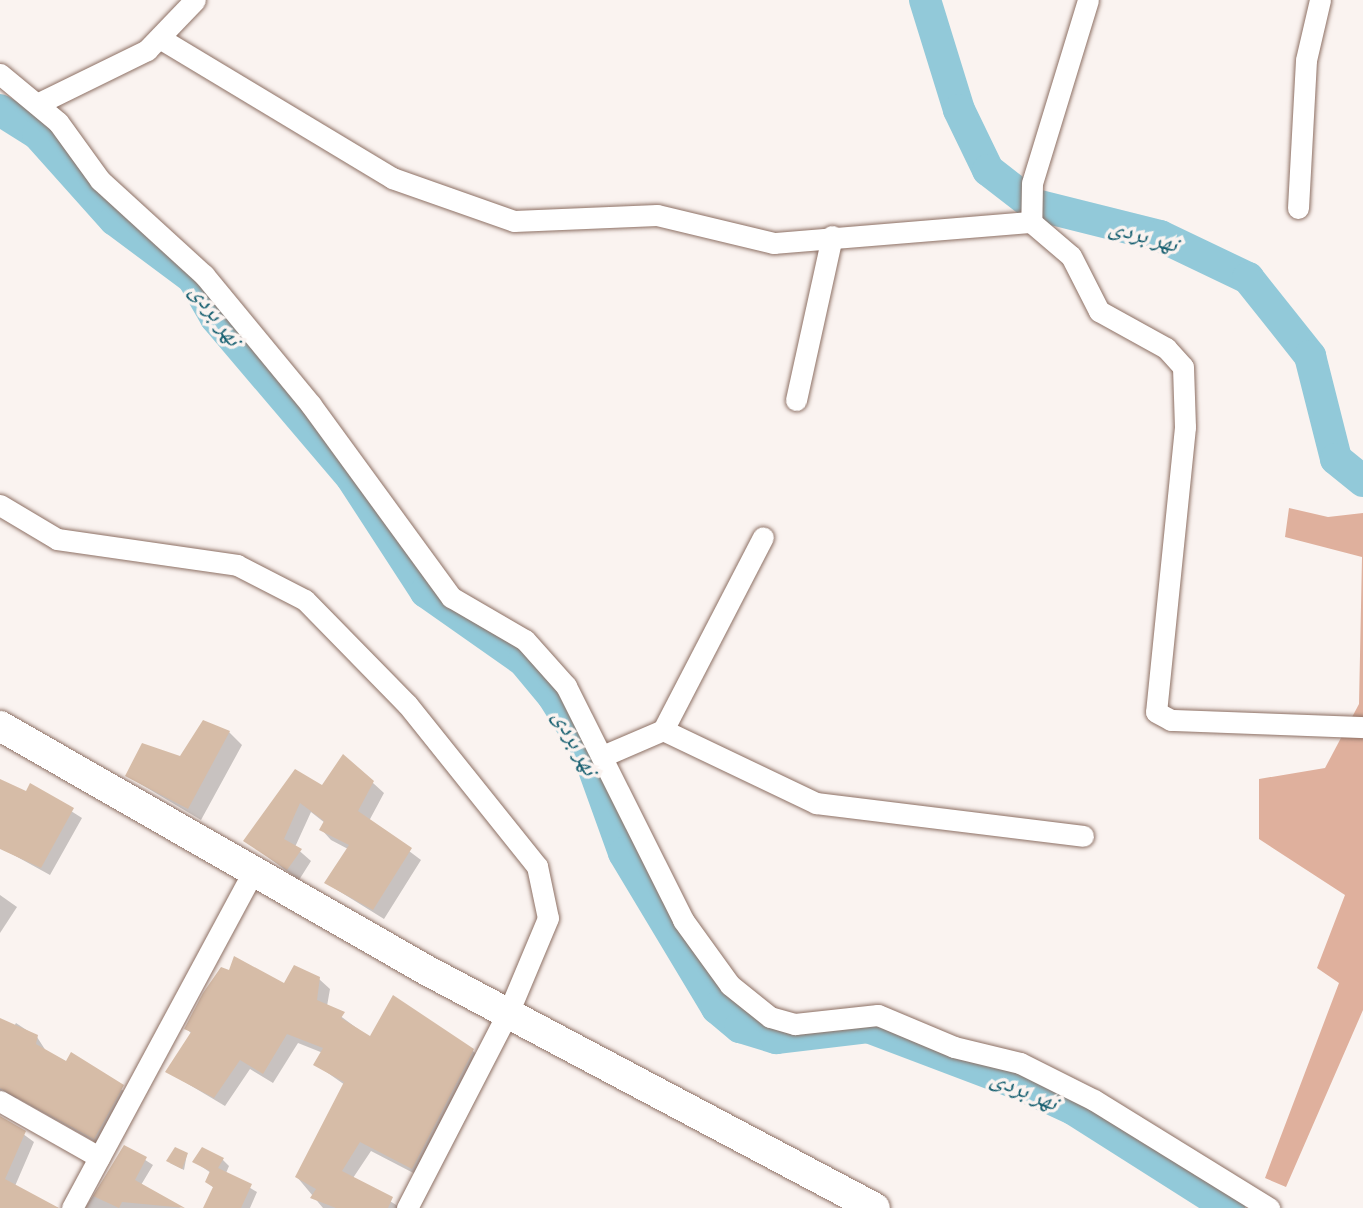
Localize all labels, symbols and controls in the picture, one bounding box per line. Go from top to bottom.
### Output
water label: نهر بردى [1107,211,1181,257]
water label: نهر بردى [185,278,249,350]
water label: نهر بردى [548,705,606,779]
water label: نهر بردى [988,1063,1062,1115]

